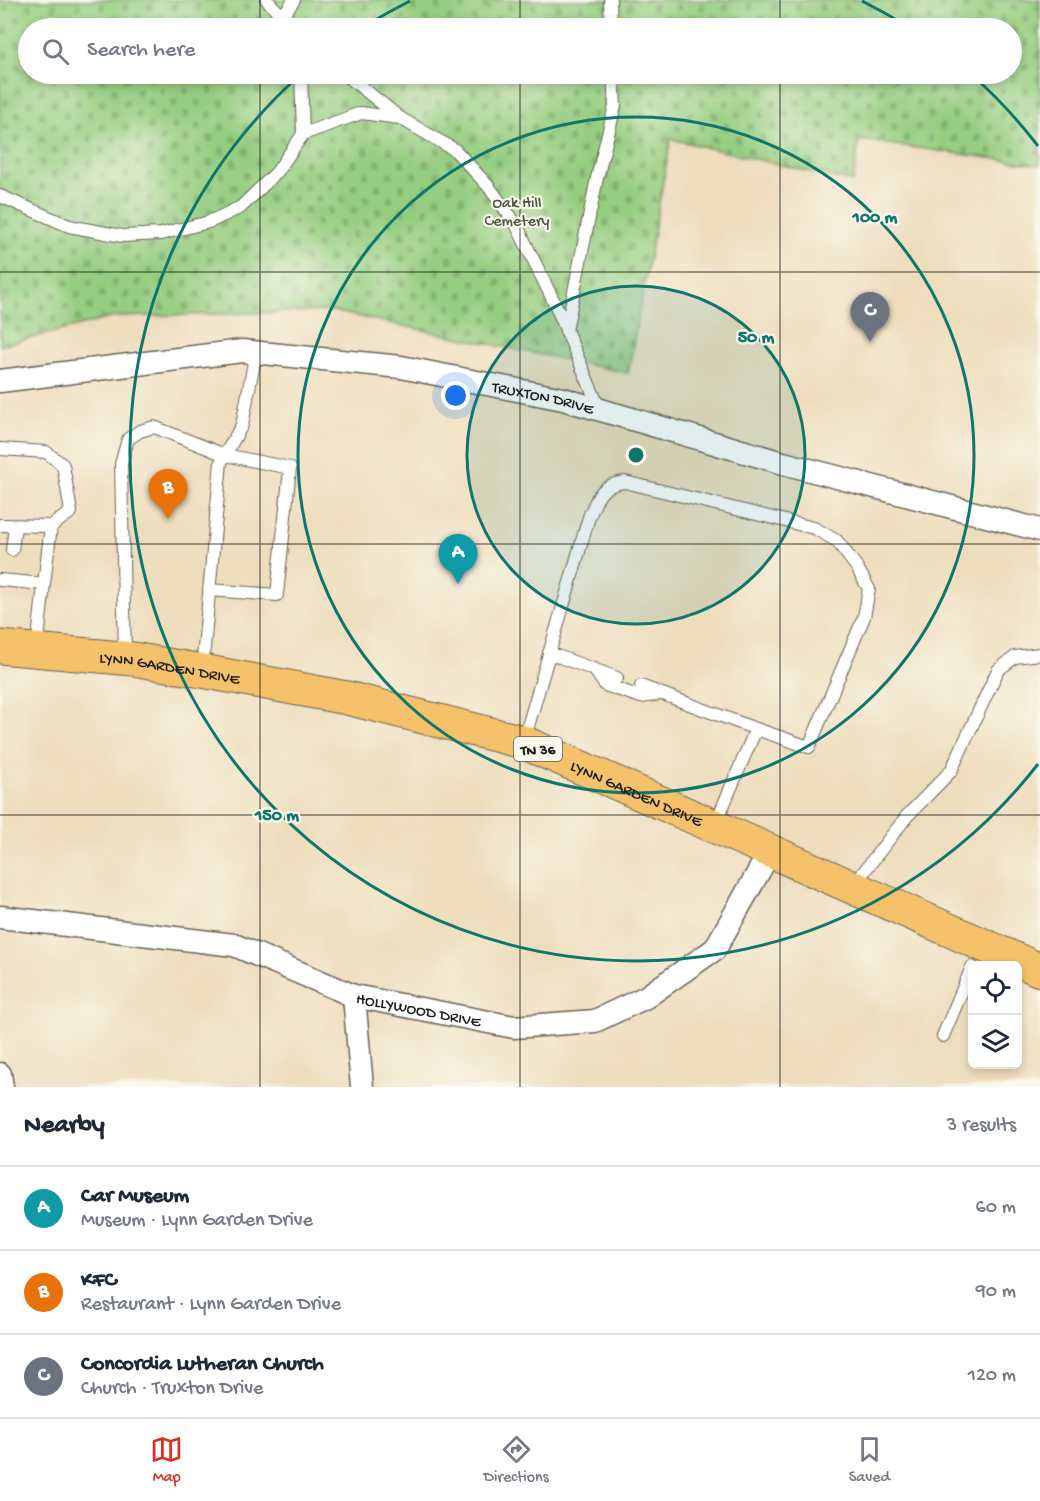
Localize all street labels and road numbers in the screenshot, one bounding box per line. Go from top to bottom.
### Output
street label: TRUXTON DRIVE [489,379,597,421]
street label: LYNN GARDEN DRIVE [98,650,242,691]
road number: TN 36 [514,737,562,761]
street label: LYNN GARDEN DRIVE [567,758,705,833]
street label: HOLLYWOOD DRIVE [354,991,483,1034]

